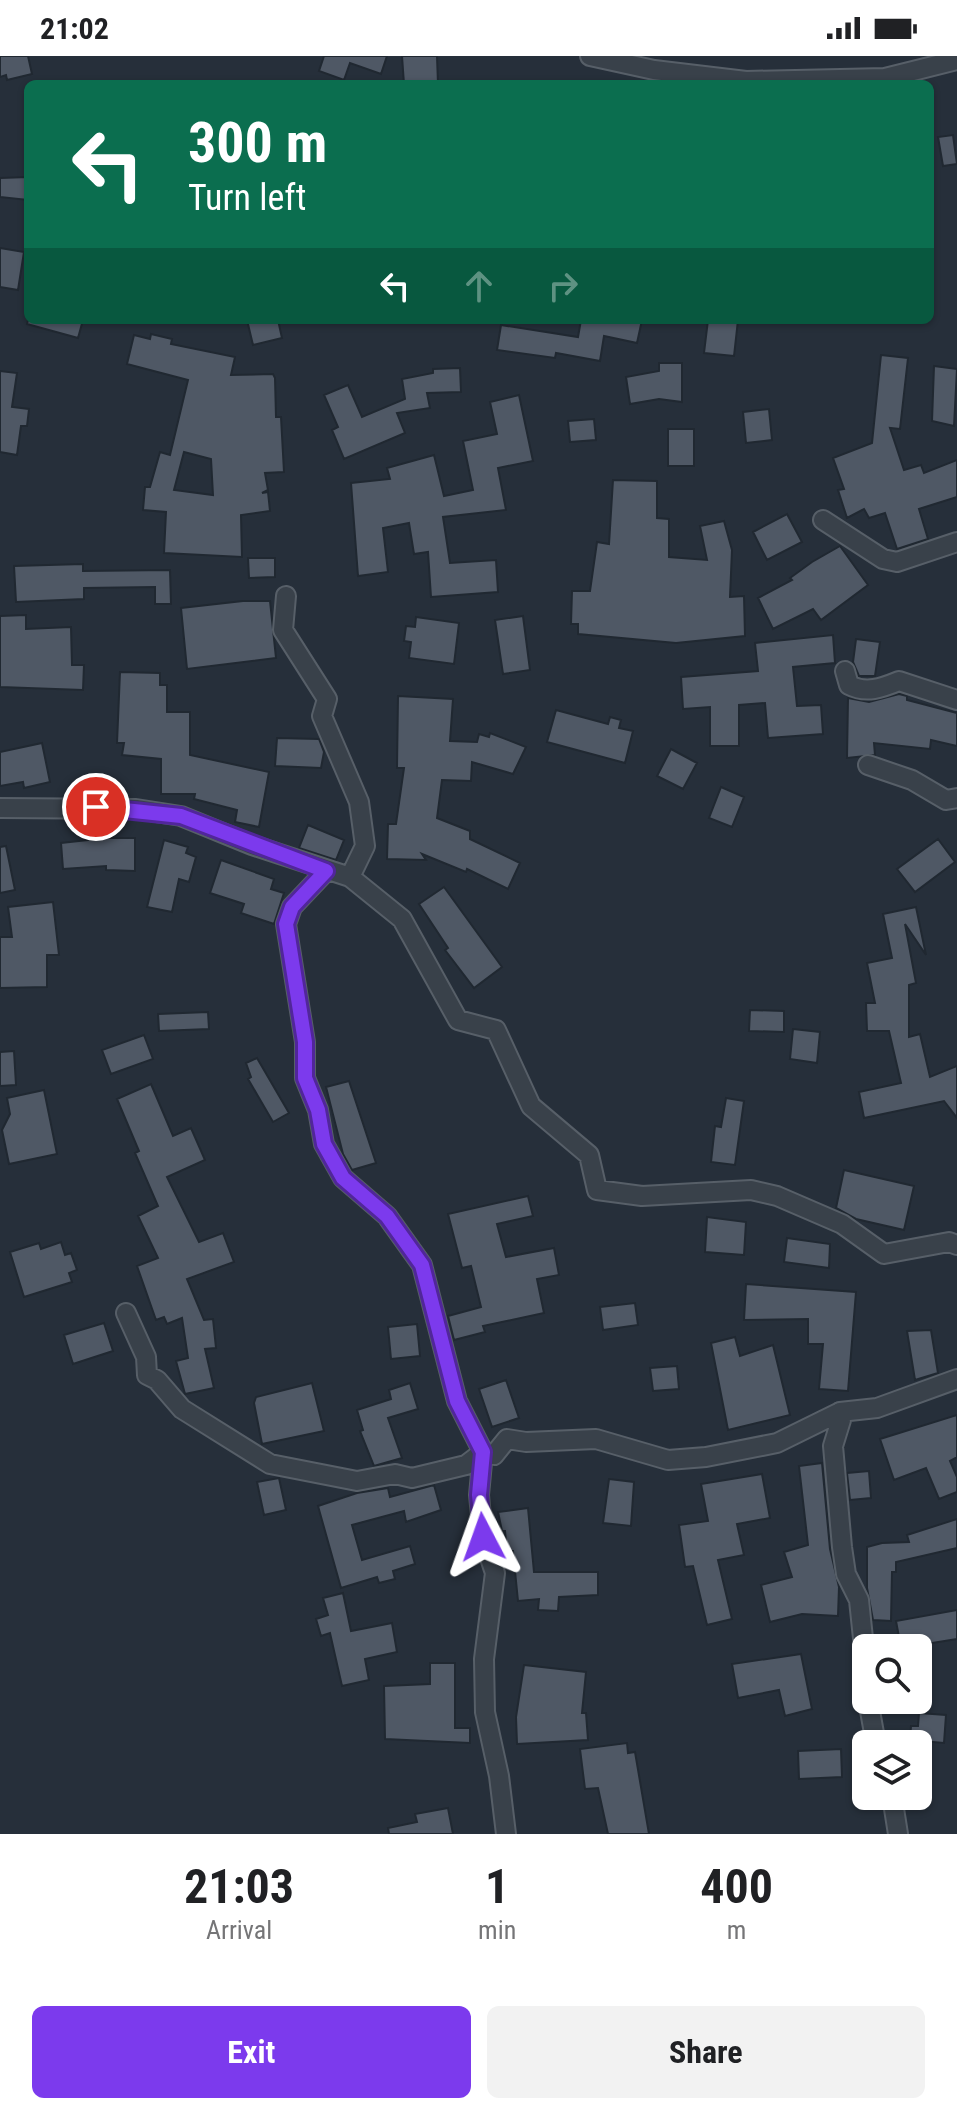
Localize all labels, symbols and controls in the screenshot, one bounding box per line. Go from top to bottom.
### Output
text: 21:02 [40,11,109,46]
text: 300 m [188,110,327,176]
icon: left [56,112,160,216]
text: Turn left [188,177,306,219]
icon: left [373,264,417,308]
icon: ahead [457,264,501,308]
icon: right [541,264,585,308]
pin [62,773,130,841]
icon: arrive [74,785,118,829]
position arrow [441,1495,525,1579]
map controls [852,1634,932,1810]
button: search [852,1634,932,1714]
button: layers [852,1730,932,1810]
text: 21:03 [184,1858,294,1915]
text: 1 [485,1858,509,1915]
text: 400 [700,1858,773,1915]
text: Arrival [206,1915,272,1945]
text: min [478,1915,516,1945]
text: m [727,1915,746,1945]
button: Exit [32,2006,471,2098]
button: Share [487,2006,925,2098]

